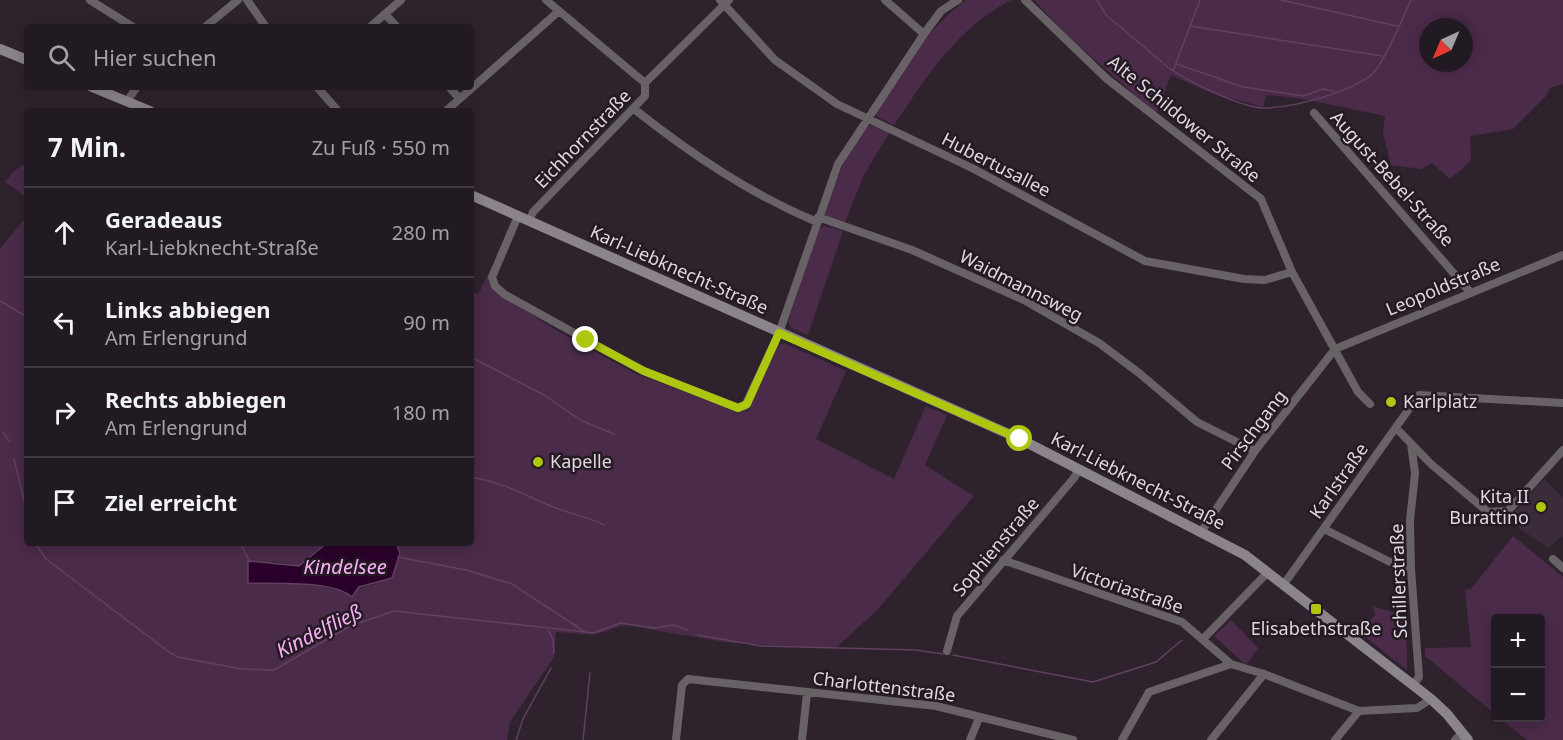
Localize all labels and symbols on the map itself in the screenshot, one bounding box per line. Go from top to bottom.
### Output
north arrow [1419,18,1473,72]
street label: Alte Schildower Straße [1103,49,1266,187]
street label: Eichhornstraße [529,84,636,193]
street label: August-Bebel-Straße [1326,106,1460,251]
street label: Hubertusallee [938,126,1055,202]
street label: Karl-Liebknecht-Straße [587,219,772,319]
street label: Waidmannsweg [956,244,1087,327]
street label: Leopoldstraße [1382,251,1503,321]
route end [572,326,598,352]
street label: Pirschgang [1215,384,1291,474]
place label: Karlplatz [1403,389,1477,413]
marker: Karlplatz [1384,395,1398,409]
route start [1006,425,1032,451]
street label: Karl-Liebknecht-Straße [1047,426,1230,534]
street label: Karlstraße [1303,438,1373,523]
place label: Kapelle [550,449,612,473]
marker: Kapelle [531,455,545,469]
place label: Kita II Burattino [1449,484,1529,529]
street label: Sophienstraße [947,492,1044,601]
marker: Kita II Burattino [1534,500,1548,514]
street label: Schillerstraße [1384,523,1412,639]
water label: Kindelsee [303,553,387,580]
street label: Victoriastraße [1068,558,1187,619]
water label: Kindelfließ [271,597,367,664]
marker: Elisabethstraße [1309,602,1323,616]
place label: Elisabethstraße [1251,616,1381,640]
street label: Charlottenstraße [811,665,957,707]

